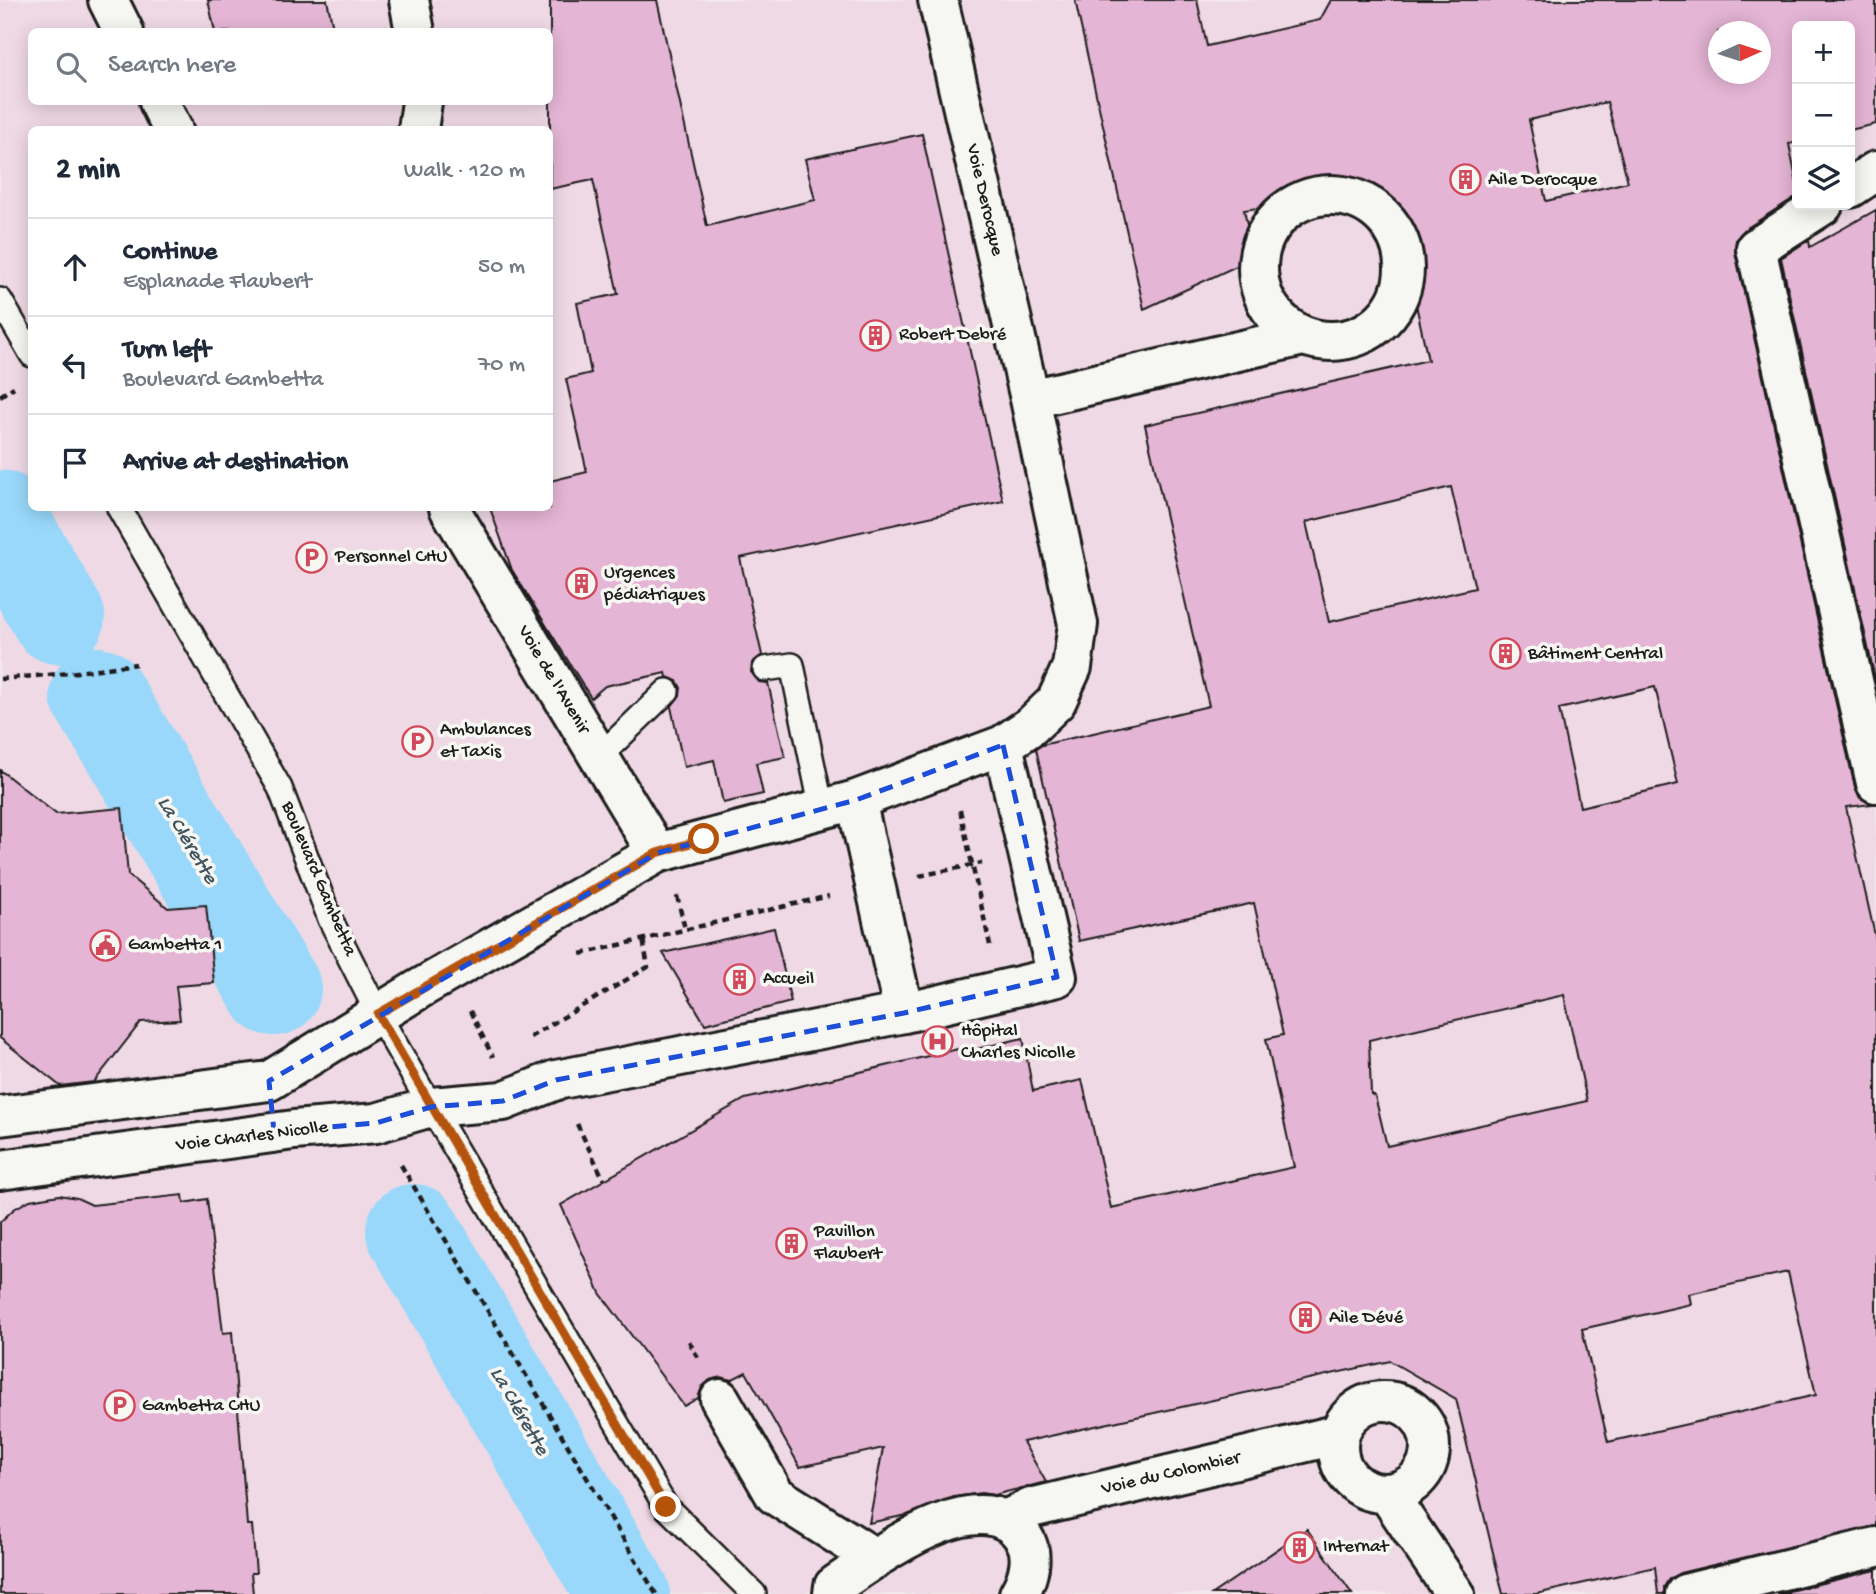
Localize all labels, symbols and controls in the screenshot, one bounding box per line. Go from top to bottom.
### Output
north arrow [1708,21,1771,84]
map controls [1792,21,1855,210]
button: + [1792,21,1855,84]
search box [28,28,553,105]
icon: search [52,48,90,86]
text: Search here [108,51,236,82]
button: − [1792,84,1855,147]
street label: Voie Derocque [960,141,1008,258]
button: layers [1792,147,1855,210]
text: 2 min [56,154,120,189]
text: Walk · 120 m [404,158,525,185]
building icon: Aile Derocque [1448,163,1482,197]
place label: Aile Derocque [1488,169,1597,192]
text: Continue [123,238,217,269]
icon: ahead [56,248,94,286]
text: 50 m [478,254,525,281]
text: Esplanade Flaubert [123,269,311,296]
building icon: Robert Debré [859,318,893,352]
place label: Robert Debré [899,324,1007,347]
text: Turn left [123,336,211,367]
icon: left [56,346,94,384]
text: 70 m [478,352,525,379]
text: Boulevard Gambetta [123,367,324,394]
icon: arrive [56,444,94,482]
text: Arrive at destination [123,448,348,479]
parking icon: Personnel CHU [295,540,329,574]
place label: Personnel CHU [334,546,448,569]
place label: Urgences pédiatriques [603,562,706,607]
building icon: Urgences pédiatriques [564,567,598,601]
street label: Voie de l'Avenir [511,621,596,740]
building icon: Bâtiment Central [1488,637,1522,671]
place label: Bâtiment Central [1527,643,1663,666]
place label: Ambulances et Taxis [440,719,532,764]
parking icon: Ambulances et Taxis [400,724,434,758]
water label: La Clérette [150,793,222,890]
street label: Boulevard Gambetta [275,797,362,961]
route start [688,823,719,854]
public building icon: Gambetta 1 [88,928,122,962]
place label: Gambetta 1 [128,934,222,957]
building icon: Accueil [723,962,757,996]
place label: Accueil [763,968,814,991]
place label: Hôpital Charles Nicolle [961,1020,1075,1065]
hospital icon: Hôpital Charles Nicolle [921,1025,955,1059]
street label: Voie Charles Nicolle [174,1116,330,1158]
place label: Pavillon Flaubert [813,1221,884,1266]
building icon: Pavillon Flaubert [774,1226,808,1260]
building icon: Aile Dévé [1289,1301,1323,1335]
place label: Aile Dévé [1329,1307,1403,1330]
water label: La Clérette [483,1364,554,1461]
parking icon: Gambetta CHU [102,1389,136,1423]
place label: Gambetta CHU [142,1395,261,1418]
street label: Voie du Colombier [1098,1446,1245,1501]
route end [650,1491,681,1522]
building icon: Internat [1283,1530,1317,1564]
place label: Internat [1323,1536,1390,1559]

